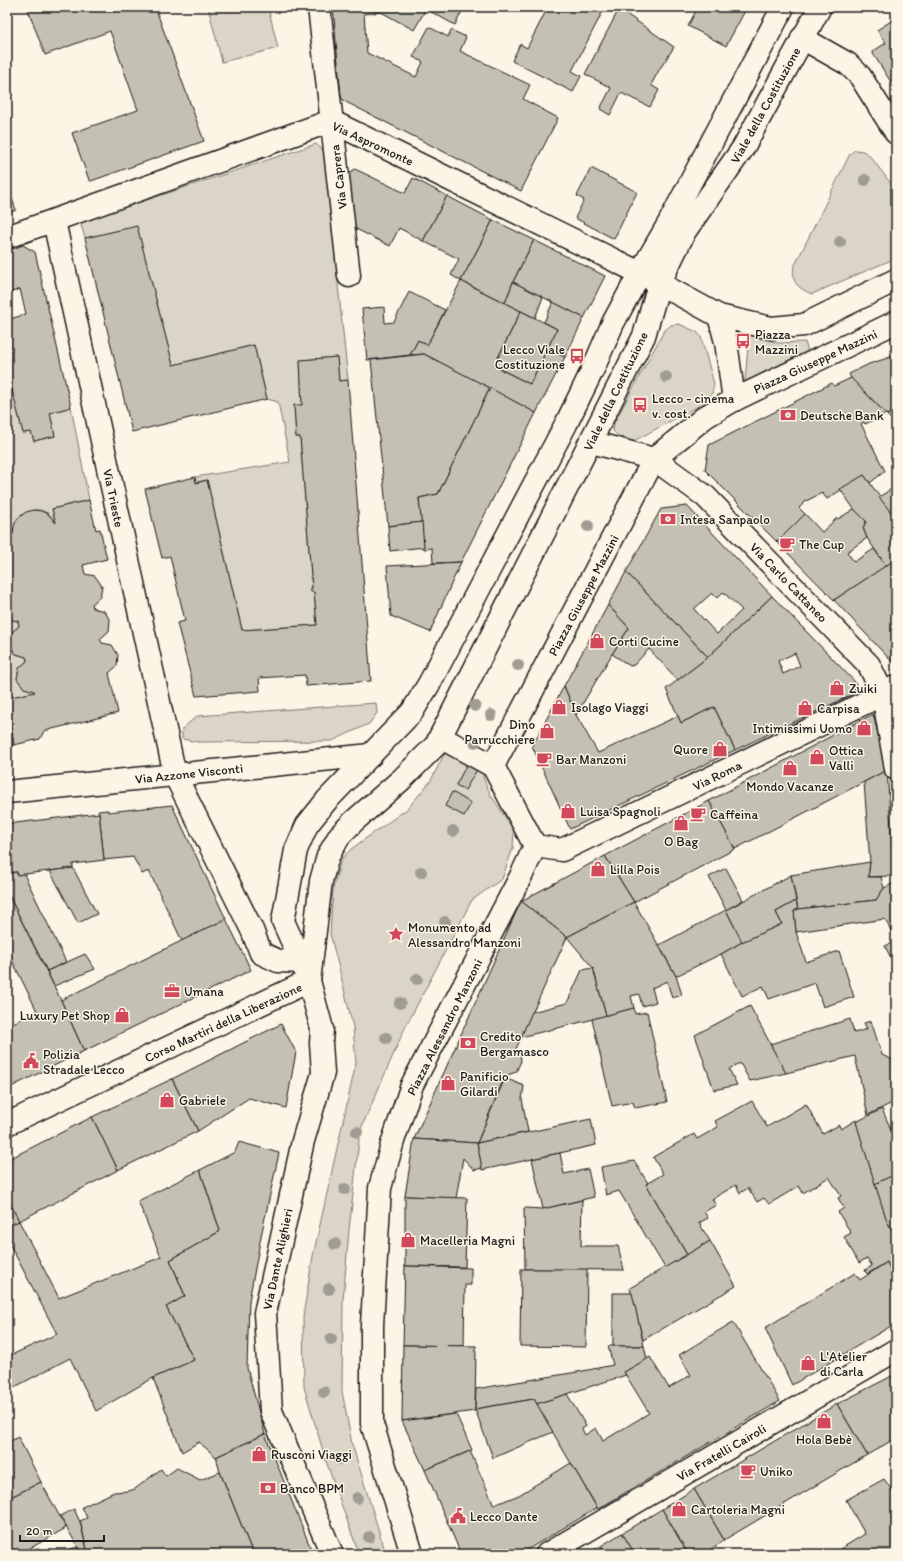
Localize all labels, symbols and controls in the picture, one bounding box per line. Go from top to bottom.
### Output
street label: Viale della Costituzione [727,45,804,166]
street label: Via Aspromonte [330,118,416,169]
street label: Via Caprera [327,143,350,210]
street label: Piazza Giuseppe Mazzini [751,326,880,397]
place label: Piazza Mazzini [755,327,798,357]
street label: Viale della Costituzione [580,329,651,453]
bus stop icon: Piazza Mazzini [734,332,752,350]
place label: Lecco Viale Costituzione [495,342,565,372]
bus stop icon: Lecco Viale Costituzione [568,347,586,365]
place label: Lecco - cinema v. cost. [652,391,735,421]
bus stop icon: Lecco - cinema v. cost. [631,396,649,414]
bank icon: Deutsche Bank [779,406,797,424]
place label: Deutsche Bank [800,408,884,423]
street label: Via Trieste [100,468,127,529]
bank icon: Intesa Sanpaolo [659,510,677,528]
place label: Intesa Sanpaolo [680,512,770,527]
street label: Piazza Giuseppe Mazzini [545,532,622,658]
cafe icon: The Cup [778,535,796,553]
place label: The Cup [799,537,844,552]
street label: Via Carlo Cattaneo [747,539,831,626]
shop icon: Corti Cucine [588,632,606,650]
place label: Corti Cucine [609,634,679,649]
shop icon: Zuiki [828,679,846,697]
place label: Zuiki [849,681,877,696]
shop icon: Isolago Viaggi [550,698,568,716]
shop icon: Carpisa [796,699,814,717]
place label: Isolago Viaggi [571,700,649,715]
place label: Carpisa [817,701,860,716]
place label: Dino Parrucchiere [464,717,535,747]
shop icon: Intimissimi Uomo [855,719,873,737]
place label: Intimissimi Uomo [753,721,852,736]
shop icon: Dino Parrucchiere [538,722,556,740]
shop icon: Quore [711,740,729,758]
place label: Quore [673,742,708,757]
place label: Ottica Valli [829,743,864,773]
shop icon: Ottica Valli [808,748,826,766]
cafe icon: Bar Manzoni [535,750,553,768]
place label: Bar Manzoni [556,752,626,767]
street label: Via Roma [690,757,744,794]
shop icon: Mondo Vacanze [781,759,799,777]
street label: Via Azzone Visconti [134,760,244,787]
place label: Mondo Vacanze [746,779,834,794]
shop icon: Luisa Spagnoli [559,802,577,820]
place label: Luisa Spagnoli [580,804,661,819]
cafe icon: Caffeina [689,805,707,823]
place label: Caffeina [710,807,758,822]
shop icon: O Bag [672,814,690,832]
place label: O Bag [664,834,698,849]
shop icon: Lilla Pois [589,860,607,878]
place label: Lilla Pois [610,862,660,877]
place label: Monumento ad Alessandro Manzoni [408,920,521,950]
place icon: Monumento ad Alessandro Manzoni [387,925,405,943]
street label: Piazza Alessandro Manzoni [403,956,485,1098]
street label: Corso Martiri della Liberazione [142,979,304,1066]
office icon: Umana [163,982,181,1000]
place label: Umana [184,984,224,999]
shop icon: Luxury Pet Shop [113,1006,131,1024]
place label: Luxury Pet Shop [20,1008,110,1023]
place label: Credito Bergamasco [480,1029,549,1059]
bank icon: Credito Bergamasco [459,1034,477,1052]
place label: Polizia Stradale Lecco [43,1047,125,1077]
public building icon: Polizia Stradale Lecco [22,1052,40,1070]
place label: Panificio Gilardi [460,1069,509,1099]
shop icon: Panificio Gilardi [439,1074,457,1092]
shop icon: Gabriele [158,1091,176,1109]
place label: Gabriele [179,1093,226,1108]
street label: Via Dante Alighieri [259,1207,296,1311]
shop icon: Macelleria Magni [399,1231,417,1249]
place label: Macelleria Magni [420,1233,515,1248]
place label: L'Atelier di Carla [820,1349,868,1379]
shop icon: L'Atelier di Carla [799,1354,817,1372]
shop icon: Hola Bebè [815,1412,833,1430]
street label: Via Fratelli Cairoli [674,1421,769,1484]
place label: Hola Bebè [796,1432,852,1447]
shop icon: Rusconi Viaggi [250,1445,268,1463]
place label: Rusconi Viaggi [271,1447,352,1462]
cafe icon: Uniko [739,1462,757,1480]
place label: Uniko [760,1464,793,1479]
bank icon: Banco BPM [259,1479,277,1497]
place label: Banco BPM [280,1481,344,1496]
shop icon: Cartoleria Magni [670,1500,688,1518]
place label: Cartoleria Magni [691,1502,785,1517]
public building icon: Lecco Dante [449,1507,467,1525]
place label: Lecco Dante [470,1509,538,1524]
scale bar [20,1517,104,1543]
text: 20 m [26,1524,53,1538]

